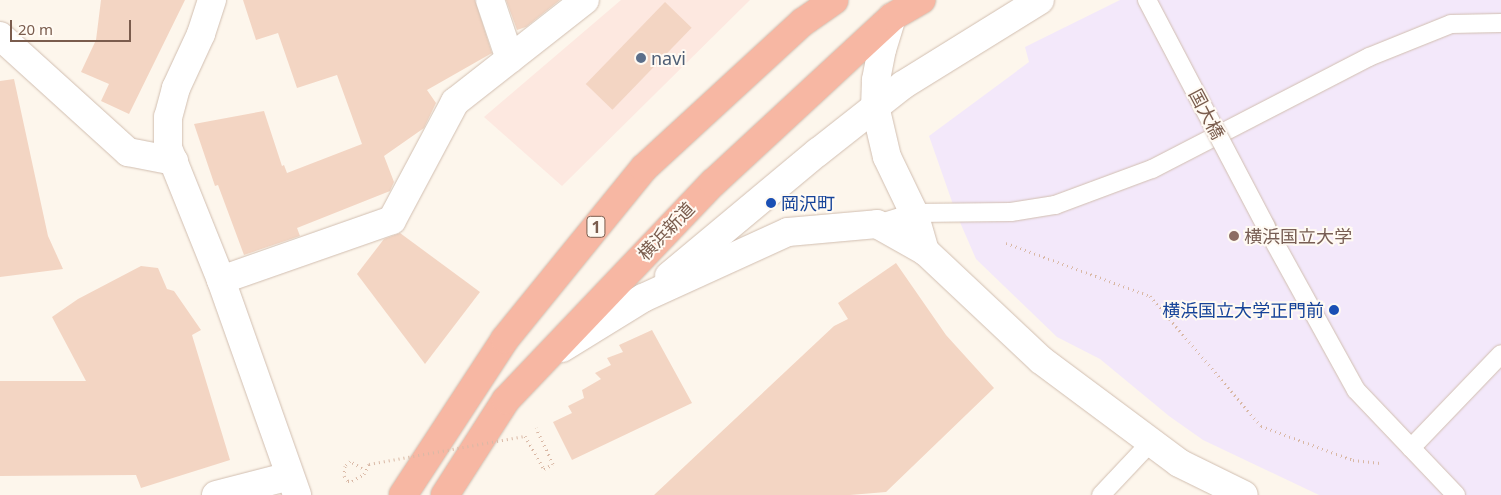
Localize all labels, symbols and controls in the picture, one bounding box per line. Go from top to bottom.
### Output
scale bar [12,10,134,42]
text: 20 m [18,19,53,39]
place label: navi [651,47,686,69]
marker: navi [635,52,647,64]
street label: 国大橋 [1185,85,1229,143]
place label: 岡沢町 [781,192,835,214]
marker: 岡沢町 [765,197,777,209]
street label: 横浜新道 [633,198,699,264]
road number: 1 [586,213,606,240]
place label: 横浜国立大学 [1244,225,1352,247]
marker: 横浜国立大学 [1228,230,1240,242]
place label: 横浜国立大学正門前 [1162,299,1324,321]
marker: 横浜国立大学正門前 [1328,304,1340,316]

